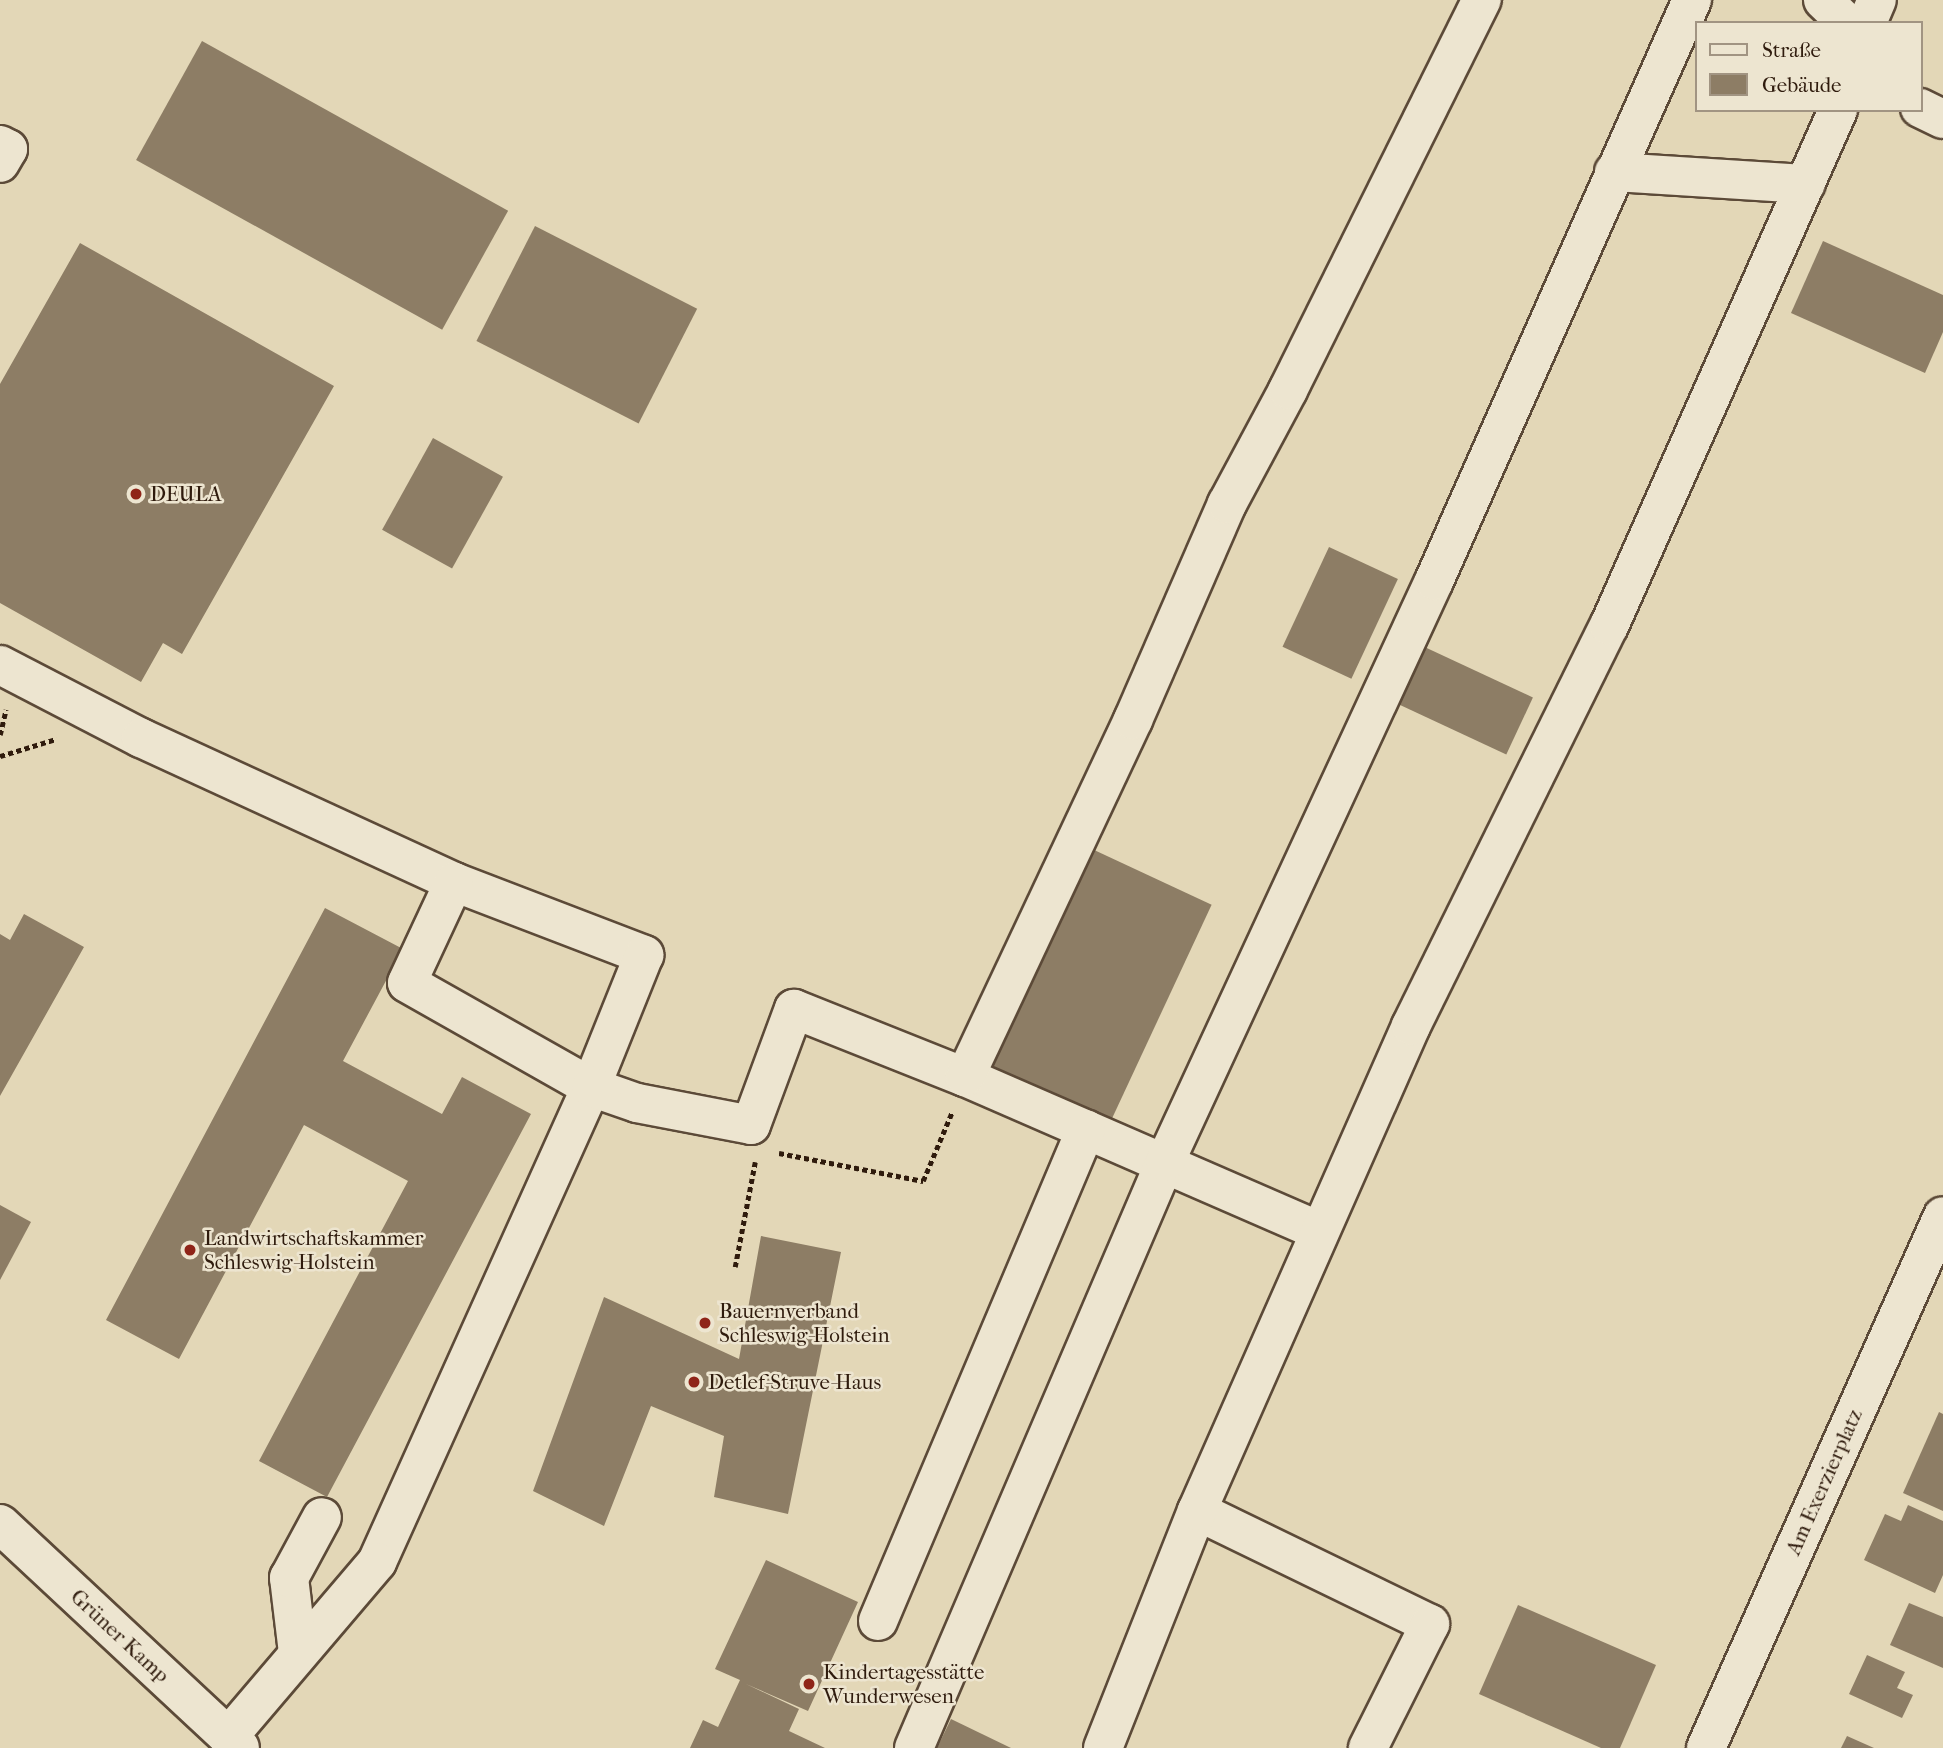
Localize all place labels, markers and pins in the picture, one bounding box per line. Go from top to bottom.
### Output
place label: DEULA [150,481,222,507]
marker: DEULA [128,486,144,502]
place label: Landwirtschaftskammer Schleswig-Holstein [204,1225,423,1275]
marker: Landwirtschaftskammer Schleswig-Holstein [182,1242,198,1258]
place label: Bauernverband Schleswig-Holstein [719,1298,890,1348]
marker: Bauernverband Schleswig-Holstein [697,1315,713,1331]
place label: Detlef-Struve-Haus [708,1369,881,1395]
marker: Detlef-Struve-Haus [686,1374,702,1390]
place label: Kindertagesstätte Wunderwesen [823,1659,984,1709]
marker: Kindertagesstätte Wunderwesen [801,1676,817,1692]

